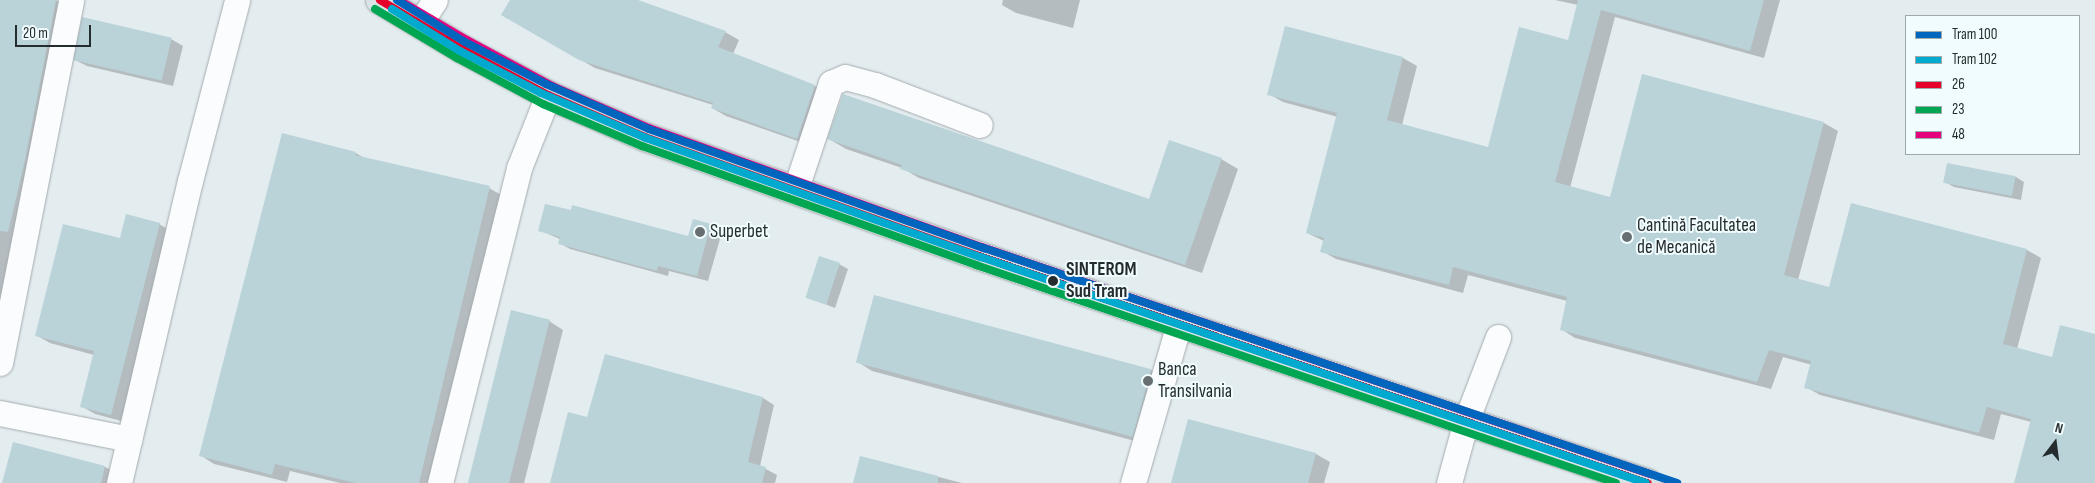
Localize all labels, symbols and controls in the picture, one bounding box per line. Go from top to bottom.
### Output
scale bar [18,15,94,47]
legend [1905,15,2080,155]
text: 20 m [23,24,48,43]
text: Tram 100 [1952,25,1997,44]
text: Tram 102 [1952,50,1997,69]
text: 26 [1952,75,1965,94]
text: 23 [1952,100,1965,119]
text: 48 [1952,125,1965,144]
place label: Cantină Facultatea de Mecanică [1637,215,1756,259]
place label: Superbet [710,221,768,243]
marker: Superbet [694,226,706,238]
marker: Cantină Facultatea de Mecanică [1621,231,1633,243]
place label: SINTEROM Sud Tram [1066,259,1136,303]
marker: SINTEROM Sud Tram [1044,272,1062,290]
place label: Banca Transilvania [1158,359,1232,403]
marker: Banca Transilvania [1142,375,1154,387]
north arrow [2030,418,2080,468]
text: N [2053,419,2065,437]

